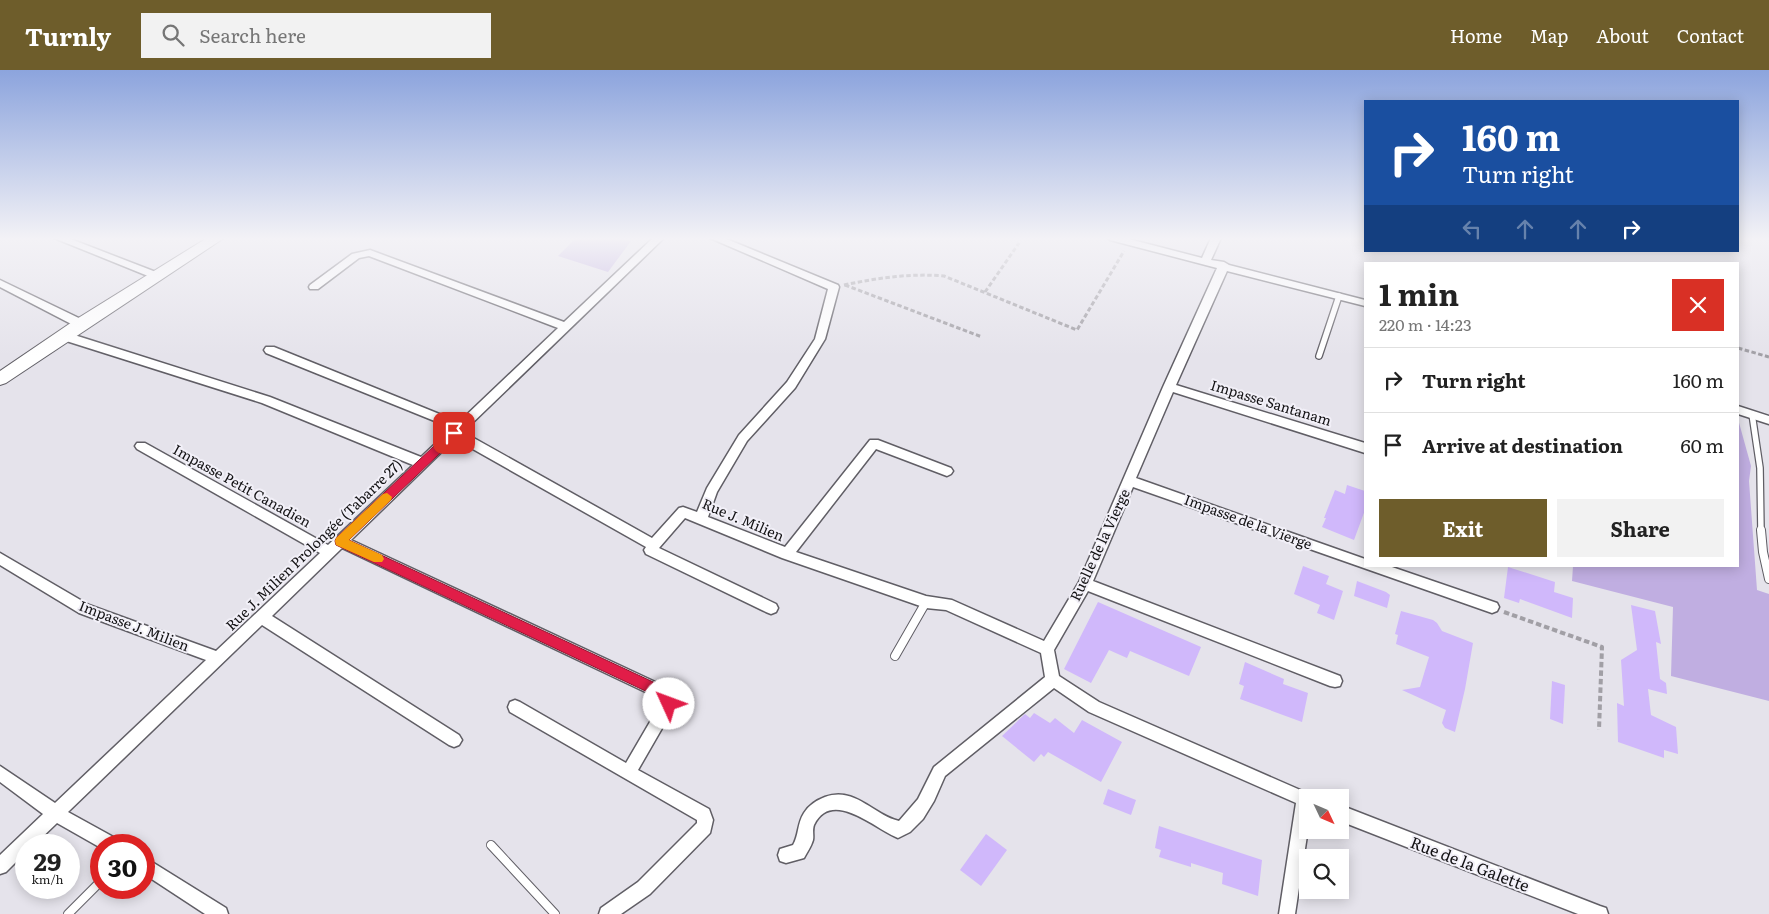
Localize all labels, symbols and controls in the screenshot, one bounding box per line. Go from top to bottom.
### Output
search box [141,13,491,58]
text: Turnly [25,18,111,53]
icon: search [159,21,187,49]
text: Search here [199,21,306,49]
text: Home [1450,22,1502,49]
text: Map [1530,22,1568,49]
text: About [1596,22,1649,49]
text: Contact [1677,22,1744,49]
text: 160 m [1462,110,1560,162]
icon: right [1379,120,1444,185]
text: Turn right [1462,157,1574,190]
icon: left [1458,215,1486,243]
icon: ahead [1511,215,1539,243]
icon: ahead [1564,215,1592,243]
icon: right [1617,215,1645,243]
text: 1 min [1379,271,1459,315]
button: close [1672,279,1724,331]
text: 220 m · 14:23 [1379,312,1472,336]
icon: right [1379,366,1407,394]
text: Turn right [1422,366,1526,394]
text: 160 m [1673,366,1724,394]
street label: Impasse Santanam [1208,374,1335,430]
pin [433,412,475,454]
icon: arrive [440,419,468,447]
icon: arrive [1379,431,1407,459]
text: Arrive at destination [1422,431,1623,459]
text: 60 m [1681,431,1724,459]
street label: Impasse Petit Canadien [170,439,315,531]
street label: Rue J. Milien Prolongée (Tabarre 27) [221,454,406,634]
street label: Ruelle de la Vierge [1064,485,1134,604]
street label: Impasse de la Vierge [1182,489,1315,554]
street label: Rue J. Milien [699,493,787,545]
button: Exit [1379,499,1547,557]
button: Share [1557,499,1724,557]
street label: Impasse J. Milien [76,595,192,655]
position arrow [642,677,694,729]
north arrow [1299,789,1349,839]
map controls [1299,789,1349,899]
street label: Rue de la Galette [1407,829,1533,897]
speed limit sign: 30 [90,834,155,899]
text: 29 [34,842,61,879]
button: search [1299,849,1349,899]
text: km/h [32,870,63,888]

